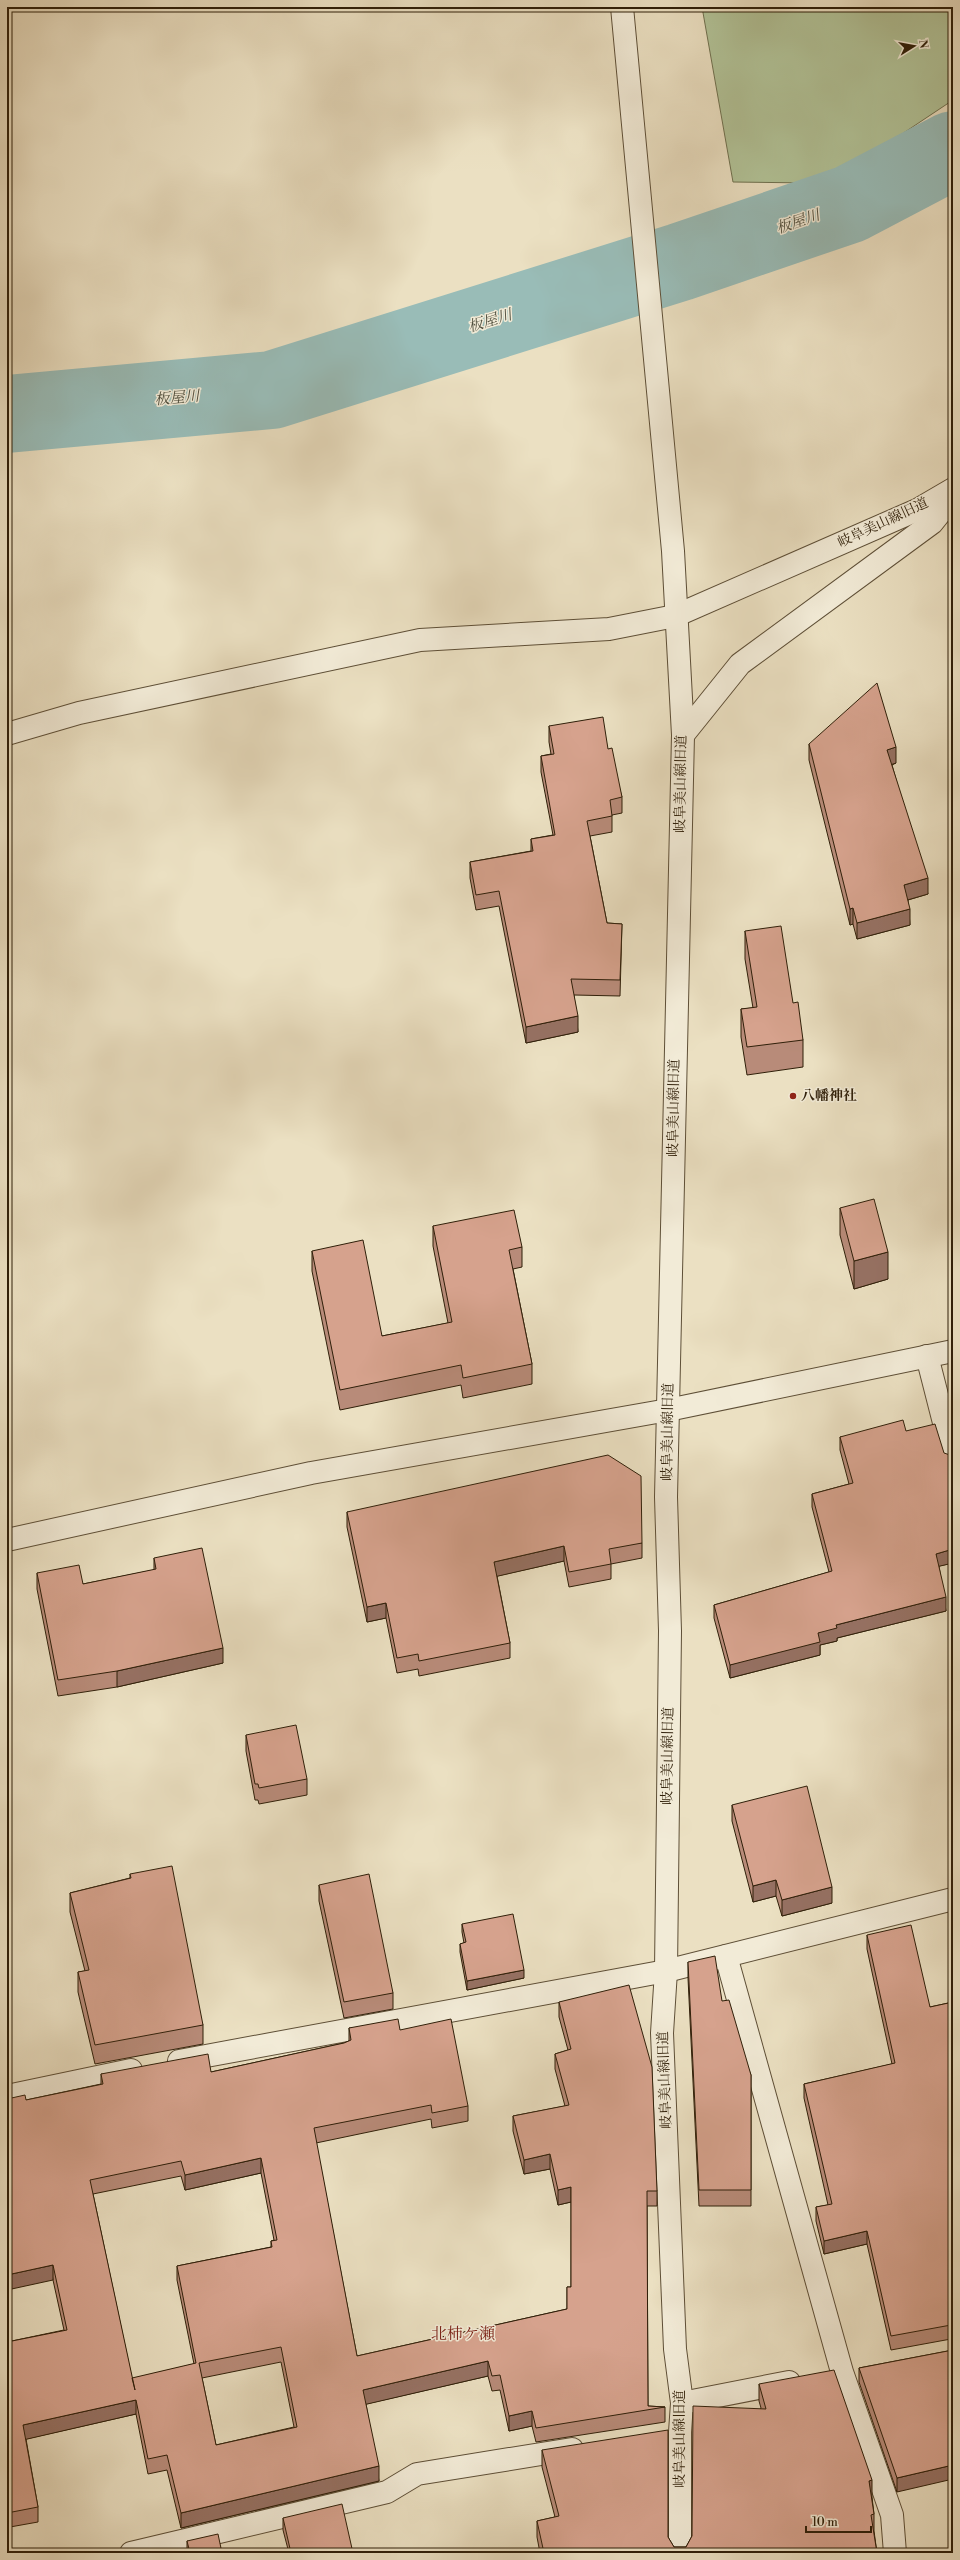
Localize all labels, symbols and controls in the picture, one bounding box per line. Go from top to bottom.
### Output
north arrow [894,26,934,66]
text: N [915,39,931,50]
water label: 板屋川 [774,205,824,238]
water label: 板屋川 [466,305,516,337]
water label: 板屋川 [154,386,202,409]
street label: 岐阜美山線旧道 [835,494,931,552]
street label: 岐阜美山線旧道 [671,735,691,833]
street label: 岐阜美山線旧道 [664,1059,684,1157]
place label: 八幡神社 [801,1087,857,1105]
marker: 八幡神社 [788,1091,798,1101]
street label: 岐阜美山線旧道 [658,1383,678,1481]
street label: 岐阜美山線旧道 [658,1707,678,1805]
street label: 岐阜美山線旧道 [654,2031,676,2129]
district label: 北柿ケ瀬 [431,2324,495,2344]
street label: 岐阜美山線旧道 [671,2390,689,2488]
scale bar [806,2508,871,2534]
text: 10 m [812,2515,838,2530]

